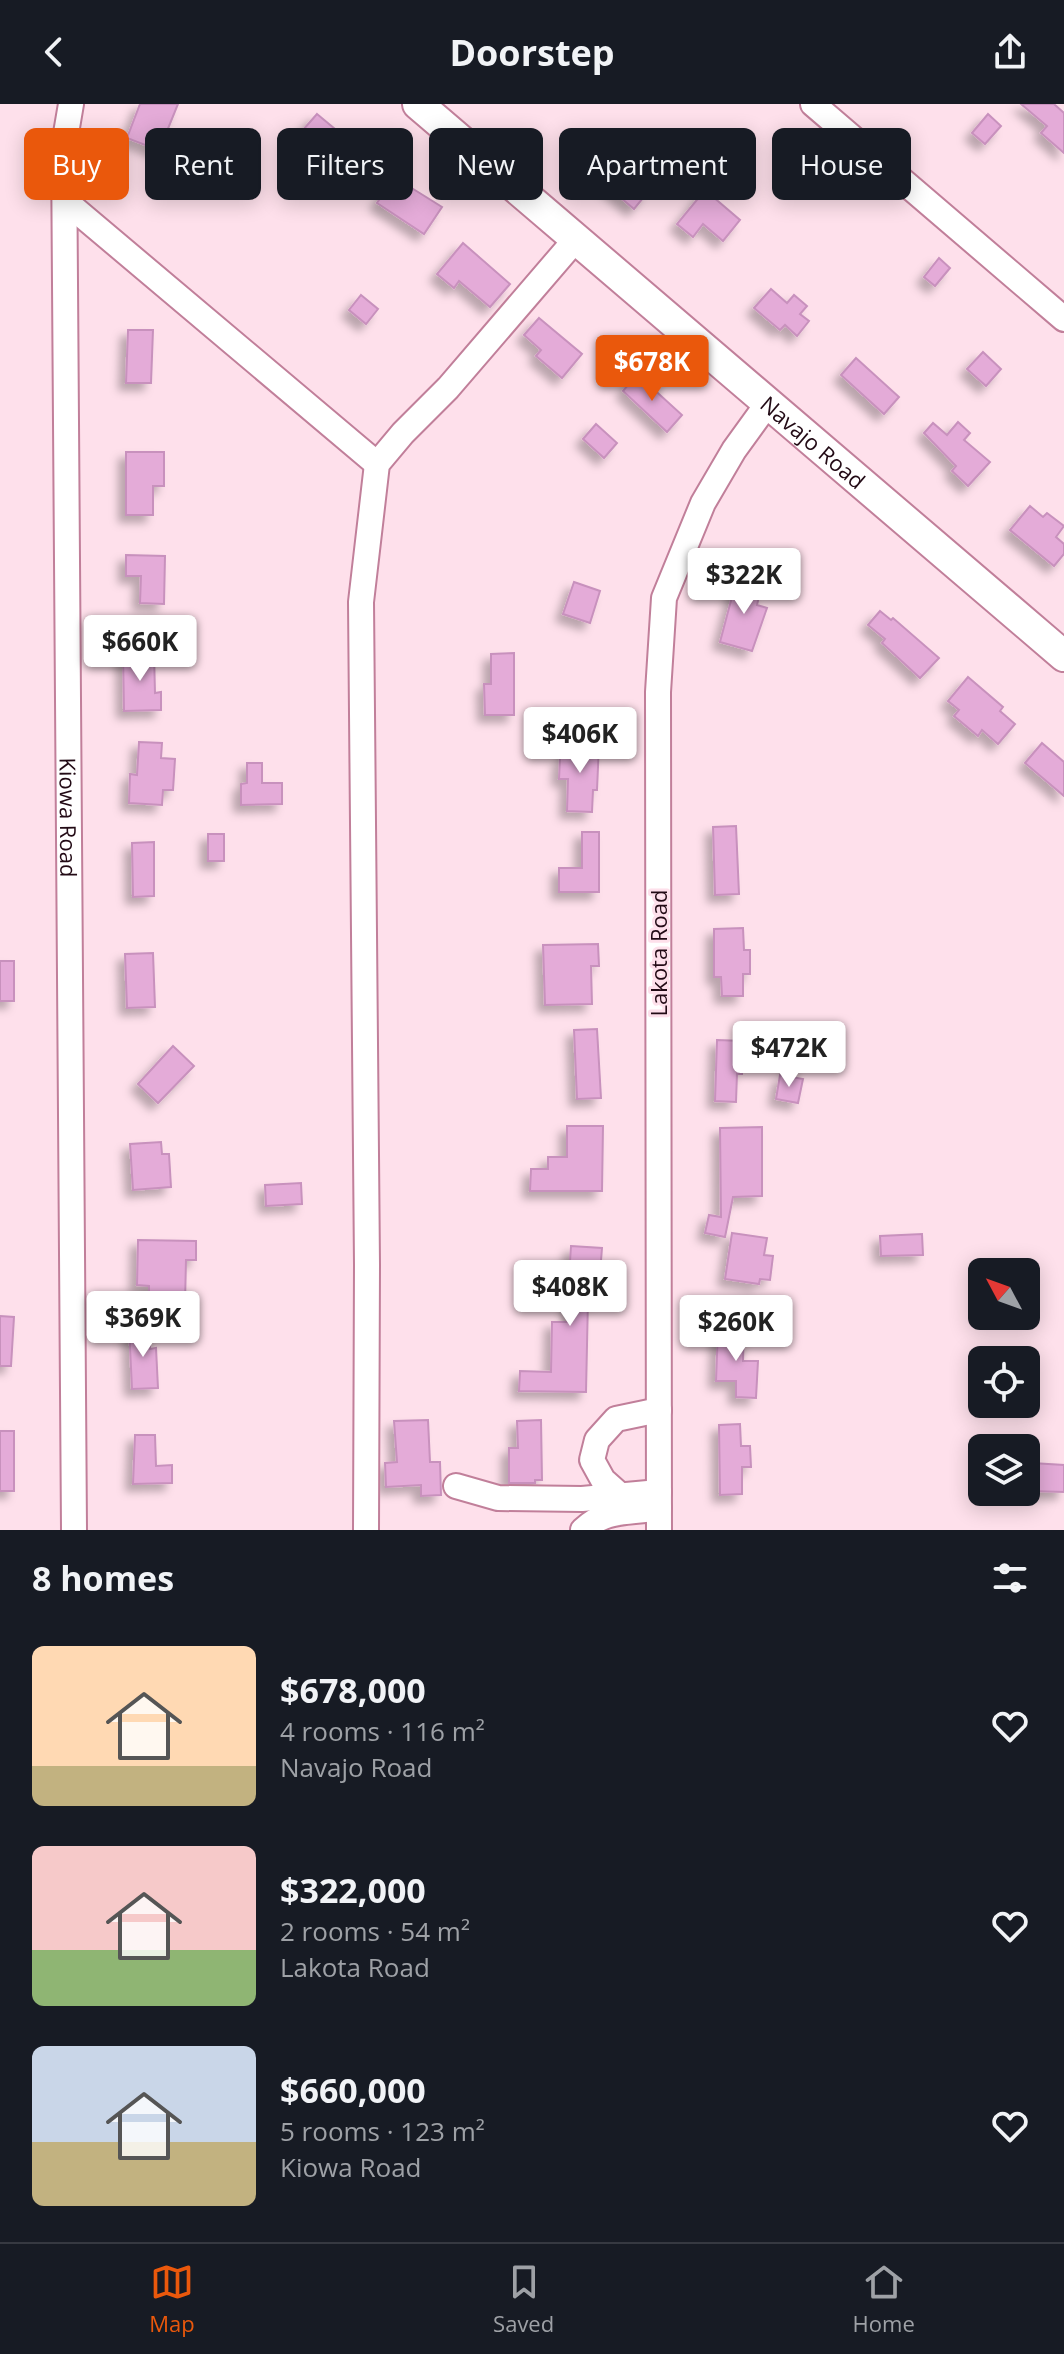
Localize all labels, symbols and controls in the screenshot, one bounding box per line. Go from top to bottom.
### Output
text: Doorstep [449,28,615,77]
icon: back [32,30,76,74]
icon: share [988,30,1032,74]
chip: Buy [24,128,129,200]
chip: Rent [145,128,261,200]
chip: Filters [277,128,413,200]
chip: New [429,128,543,200]
chip: Apartment [559,128,756,200]
chip: House [772,128,911,200]
pin: $678K [596,335,708,403]
text: $678K [614,343,690,379]
street label: Navajo Road [755,388,872,495]
pin: $322K [688,548,800,616]
text: $322K [706,556,782,592]
pin: $660K [84,615,196,683]
text: $660K [102,623,178,659]
pin: $406K [524,707,636,775]
text: $406K [542,715,618,751]
street label: Kiowa Road [53,757,84,877]
street label: Lakota Road [643,890,673,1016]
pin: $472K [733,1021,845,1089]
text: $472K [751,1029,827,1065]
north arrow [968,1258,1040,1330]
map controls [968,1258,1040,1506]
pin: $408K [514,1260,626,1328]
text: $408K [532,1268,608,1304]
pin: $369K [87,1291,199,1359]
pin: $260K [680,1295,792,1363]
text: $369K [105,1299,181,1335]
text: $260K [698,1303,774,1339]
button: locate [968,1346,1040,1418]
button: layers [968,1434,1040,1506]
text: 8 homes [32,1555,174,1601]
icon: filters [988,1556,1032,1600]
text: $678,000 [280,1667,426,1713]
icon: home [96,1678,192,1774]
icon: heart [988,1704,1032,1748]
text: 4 rooms · 116 m² [280,1713,485,1749]
text: Navajo Road [280,1749,432,1785]
text: $322,000 [280,1867,426,1913]
icon: home [96,1878,192,1974]
icon: heart [988,1904,1032,1948]
text: 2 rooms · 54 m² [280,1913,470,1949]
text: Lakota Road [280,1949,430,1985]
text: $660,000 [280,2067,426,2113]
icon: home [96,2078,192,2174]
icon: heart [988,2104,1032,2148]
text: 5 rooms · 123 m² [280,2113,485,2149]
text: Kiowa Road [280,2149,422,2185]
tab: Map [149,2260,195,2338]
tab: Saved [493,2260,554,2338]
tab: Home [853,2260,915,2338]

